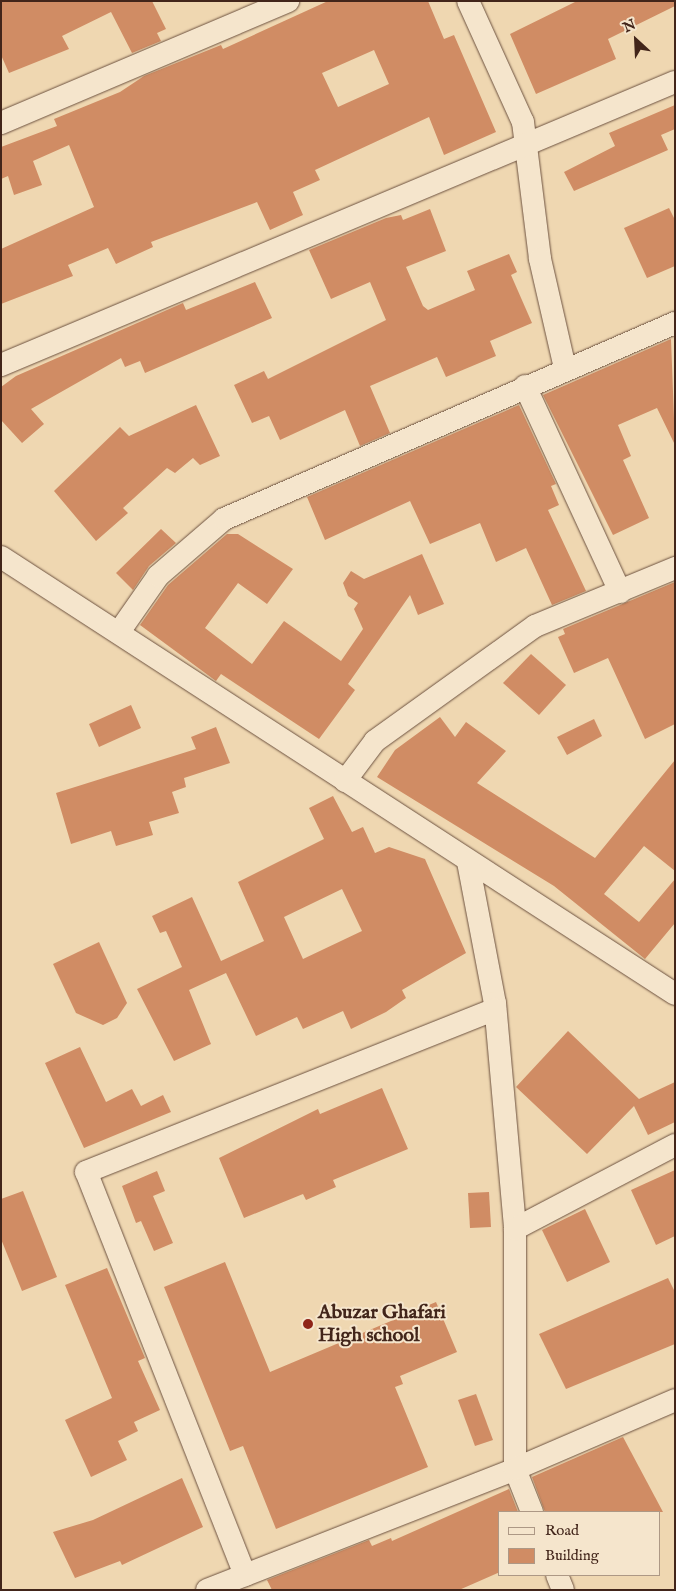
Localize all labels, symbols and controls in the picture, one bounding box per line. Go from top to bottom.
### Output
north arrow [611,15,661,65]
text: N [620,16,639,37]
place label: Abuzar Ghafari High school [318,1300,446,1347]
marker: Abuzar Ghafari High school [302,1318,314,1330]
legend [498,1511,661,1576]
text: Road [545,1521,579,1540]
text: Building [545,1546,599,1565]

